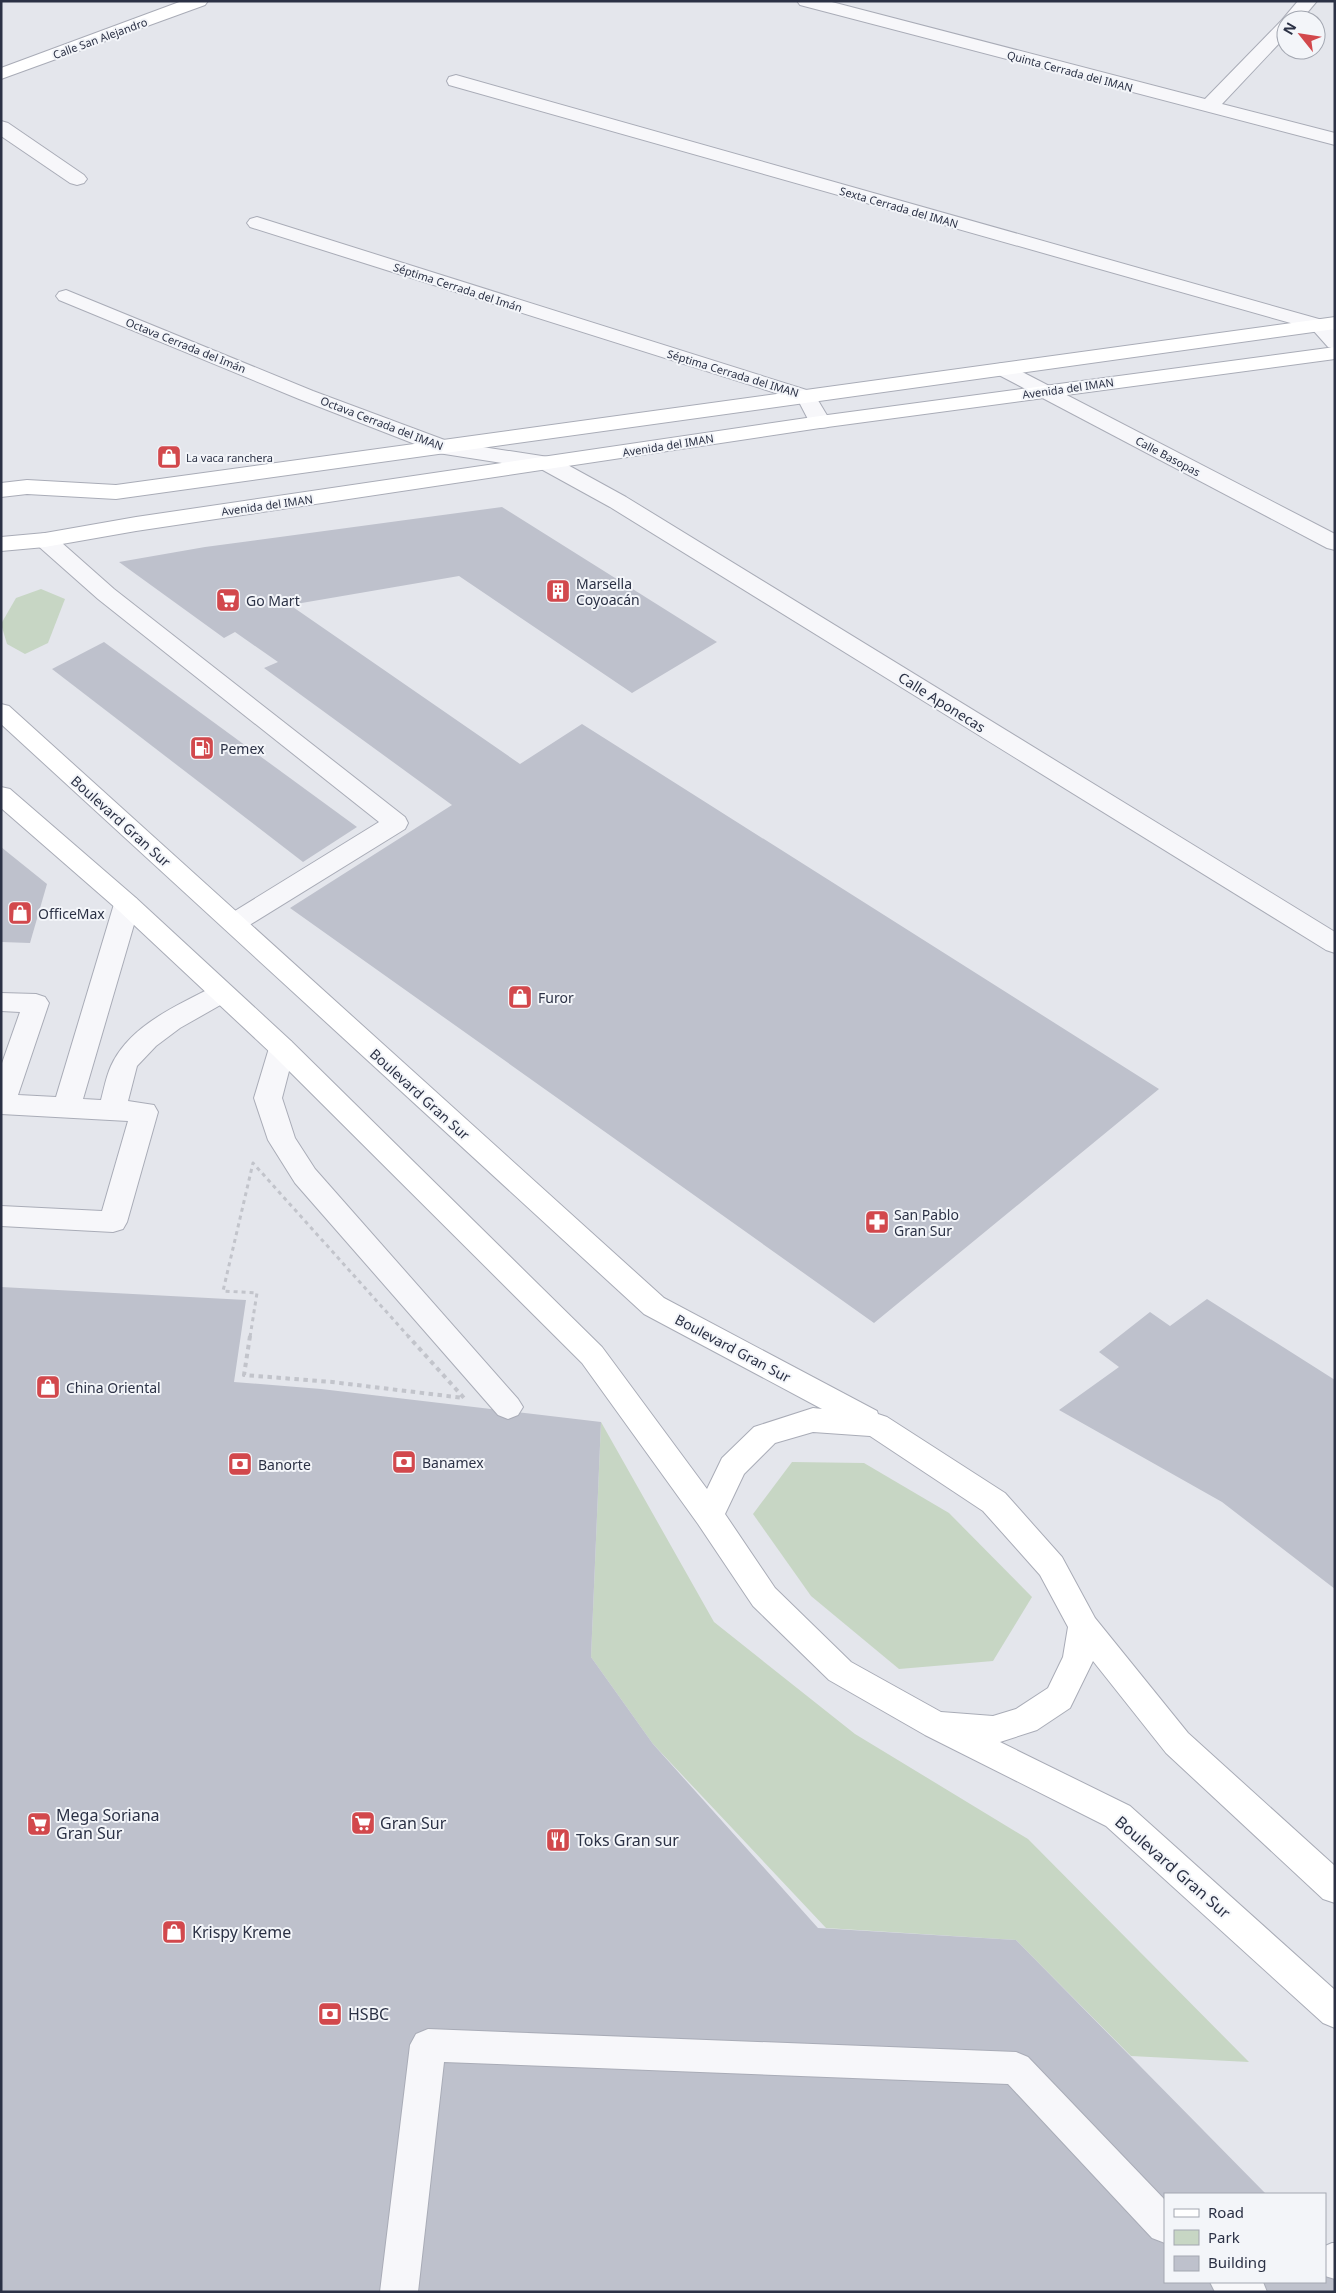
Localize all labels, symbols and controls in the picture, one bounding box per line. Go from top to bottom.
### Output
north arrow [1276,10,1326,60]
street label: Calle San Alejandro [51,14,150,62]
text: N [1278,19,1300,38]
street label: Quinta Cerrada del IMAN [1005,47,1135,95]
street label: Sexta Cerrada del IMAN [838,183,960,231]
street label: Séptima Cerrada del Imán [392,259,524,315]
street label: Octava Cerrada del Imán [124,314,248,376]
street label: Séptima Cerrada del IMAN [665,346,801,400]
street label: Avenida del IMAN [1021,374,1115,402]
street label: Octava Cerrada del IMAN [318,393,446,453]
street label: Avenida del IMAN [621,430,715,460]
street label: Calle Basopas [1133,433,1203,479]
shop icon: La vaca ranchera [156,444,182,470]
place label: La vaca ranchera [186,450,273,465]
street label: Avenida del IMAN [220,491,314,519]
place label: Marsella Coyoacán [576,574,640,609]
building icon: Marsella Coyoacán [545,578,571,604]
supermarket icon: Go Mart [215,587,241,613]
place label: Go Mart [246,591,300,610]
street label: Calle Aponecas [895,668,989,737]
fuel station icon: Pemex [189,735,215,761]
place label: Pemex [220,739,265,758]
street label: Boulevard Gran Sur [67,771,175,871]
shop icon: OfficeMax [7,900,33,926]
place label: OfficeMax [38,904,105,923]
shop icon: Furor [507,984,533,1010]
place label: Furor [538,988,574,1007]
street label: Boulevard Gran Sur [366,1044,474,1144]
place label: San Pablo Gran Sur [894,1205,959,1240]
pharmacy icon: San Pablo Gran Sur [864,1209,890,1235]
street label: Boulevard Gran Sur [672,1310,794,1387]
shop icon: China Oriental [35,1374,61,1400]
place label: China Oriental [66,1378,161,1397]
bank icon: Banamex [391,1449,417,1475]
bank icon: Banorte [227,1451,253,1477]
place label: Banamex [422,1453,484,1472]
place label: Banorte [258,1455,311,1474]
place label: Mega Soriana Gran Sur [56,1804,160,1844]
supermarket icon: Gran Sur [350,1810,376,1836]
supermarket icon: Mega Soriana Gran Sur [26,1811,52,1837]
street label: Boulevard Gran Sur [1111,1811,1236,1924]
place label: Gran Sur [380,1812,447,1834]
restaurant icon: Toks Gran sur [545,1827,571,1853]
place label: Toks Gran sur [576,1829,679,1851]
shop icon: Krispy Kreme [161,1919,187,1945]
place label: Krispy Kreme [192,1921,291,1943]
bank icon: HSBC [317,2001,343,2027]
place label: HSBC [348,2003,389,2025]
legend [1164,2193,1326,2283]
text: Road [1208,2202,1244,2222]
text: Park [1208,2227,1240,2247]
text: Building [1208,2252,1266,2272]

